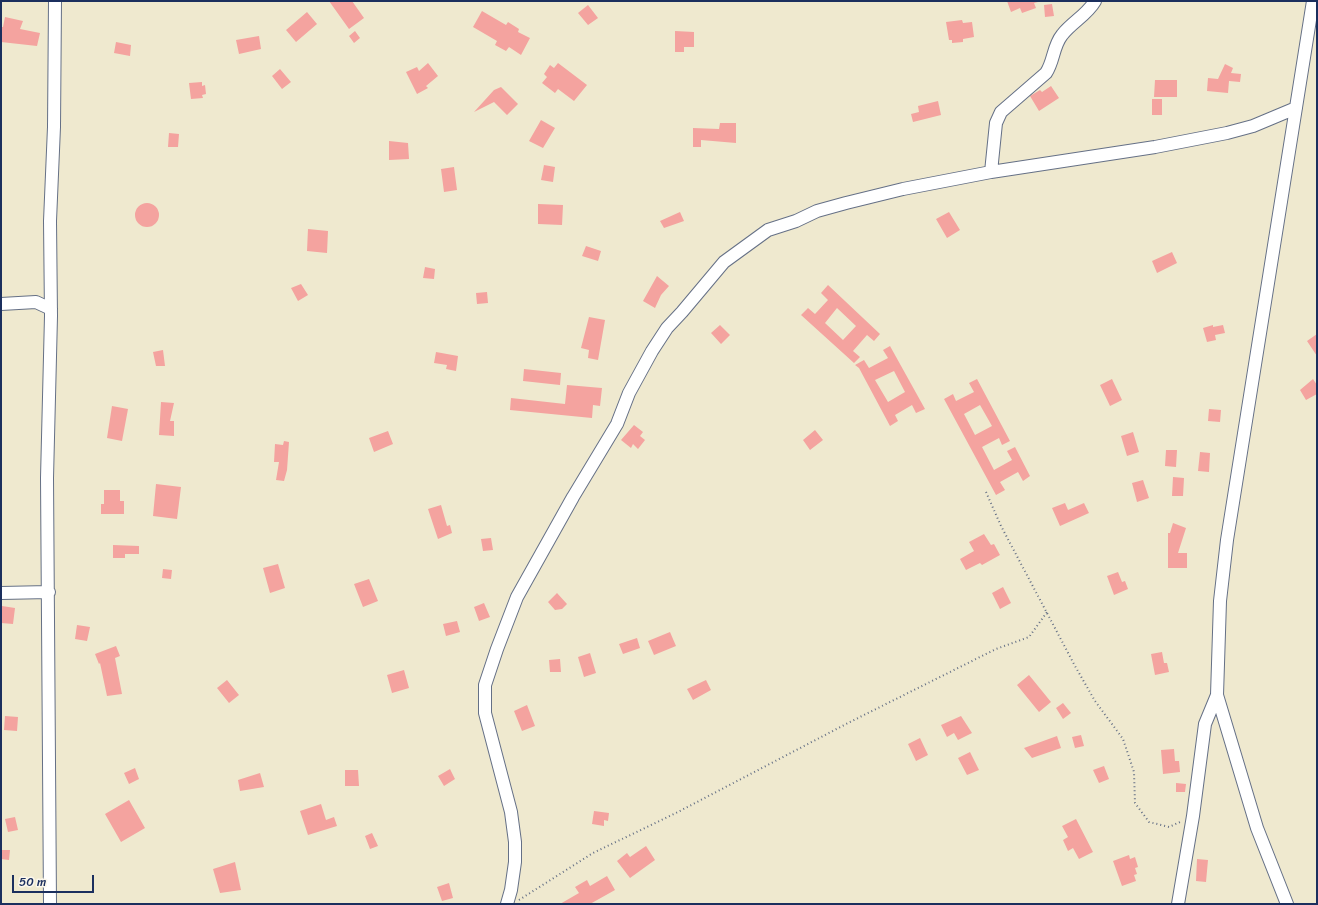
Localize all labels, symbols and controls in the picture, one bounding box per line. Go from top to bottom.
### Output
scale bar [14,867,96,893]
text: 50 m [19,871,46,893]

